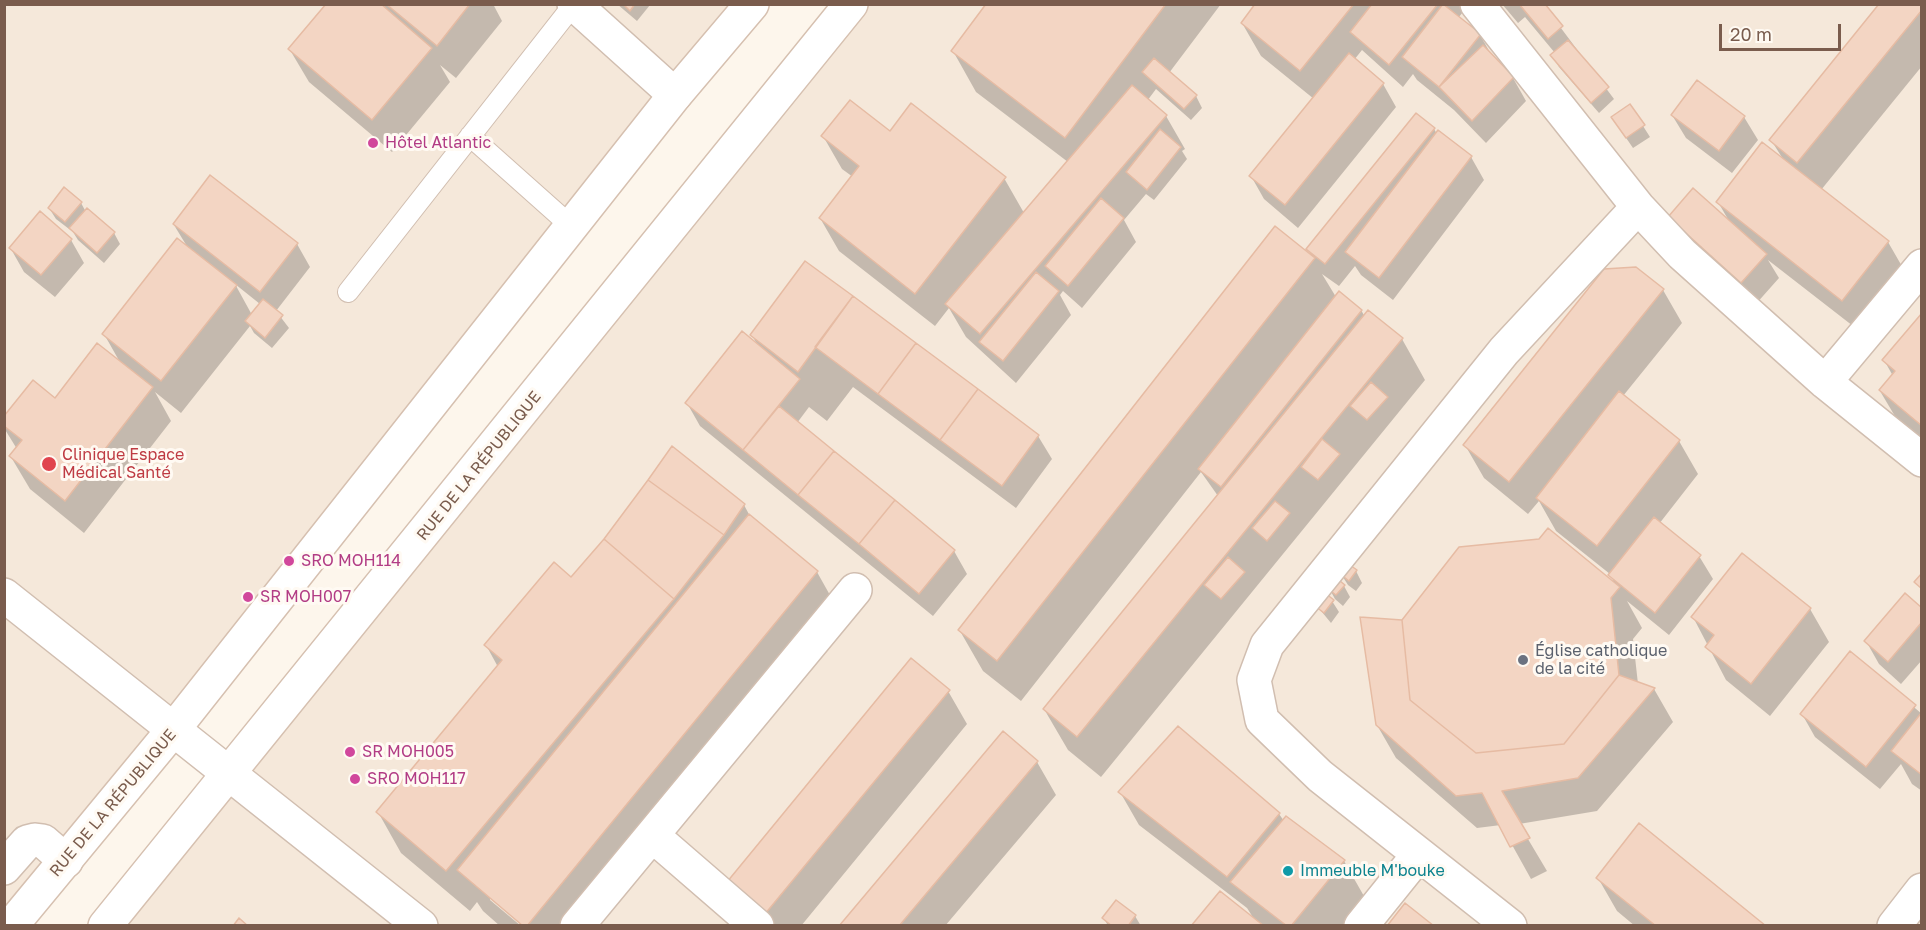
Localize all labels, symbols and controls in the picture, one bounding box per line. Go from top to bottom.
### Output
scale bar [1722,12,1844,50]
text: 20 m [1730,23,1772,45]
place label: Hôtel Atlantic [385,133,491,153]
marker: Hôtel Atlantic [366,136,380,150]
street label: RUE DE LA RÉPUBLIQUE [413,388,545,544]
place label: Clinique Espace Médical Santé [62,445,184,483]
marker: Clinique Espace Médical Santé [40,455,58,473]
place label: SRO MOH114 [301,551,401,571]
marker: SRO MOH114 [282,554,296,568]
place label: SR MOH007 [260,587,351,607]
marker: SR MOH007 [241,590,255,604]
place label: Église catholique de la cité [1535,641,1667,679]
marker: Église catholique de la cité [1516,653,1530,667]
street label: RUE DE LA RÉPUBLIQUE [46,725,180,881]
place label: SR MOH005 [362,742,454,762]
marker: SR MOH005 [343,745,357,759]
place label: SRO MOH117 [367,769,466,789]
marker: SRO MOH117 [348,772,362,786]
place label: Immeuble M'bouke [1300,861,1445,881]
marker: Immeuble M'bouke [1281,864,1295,878]

